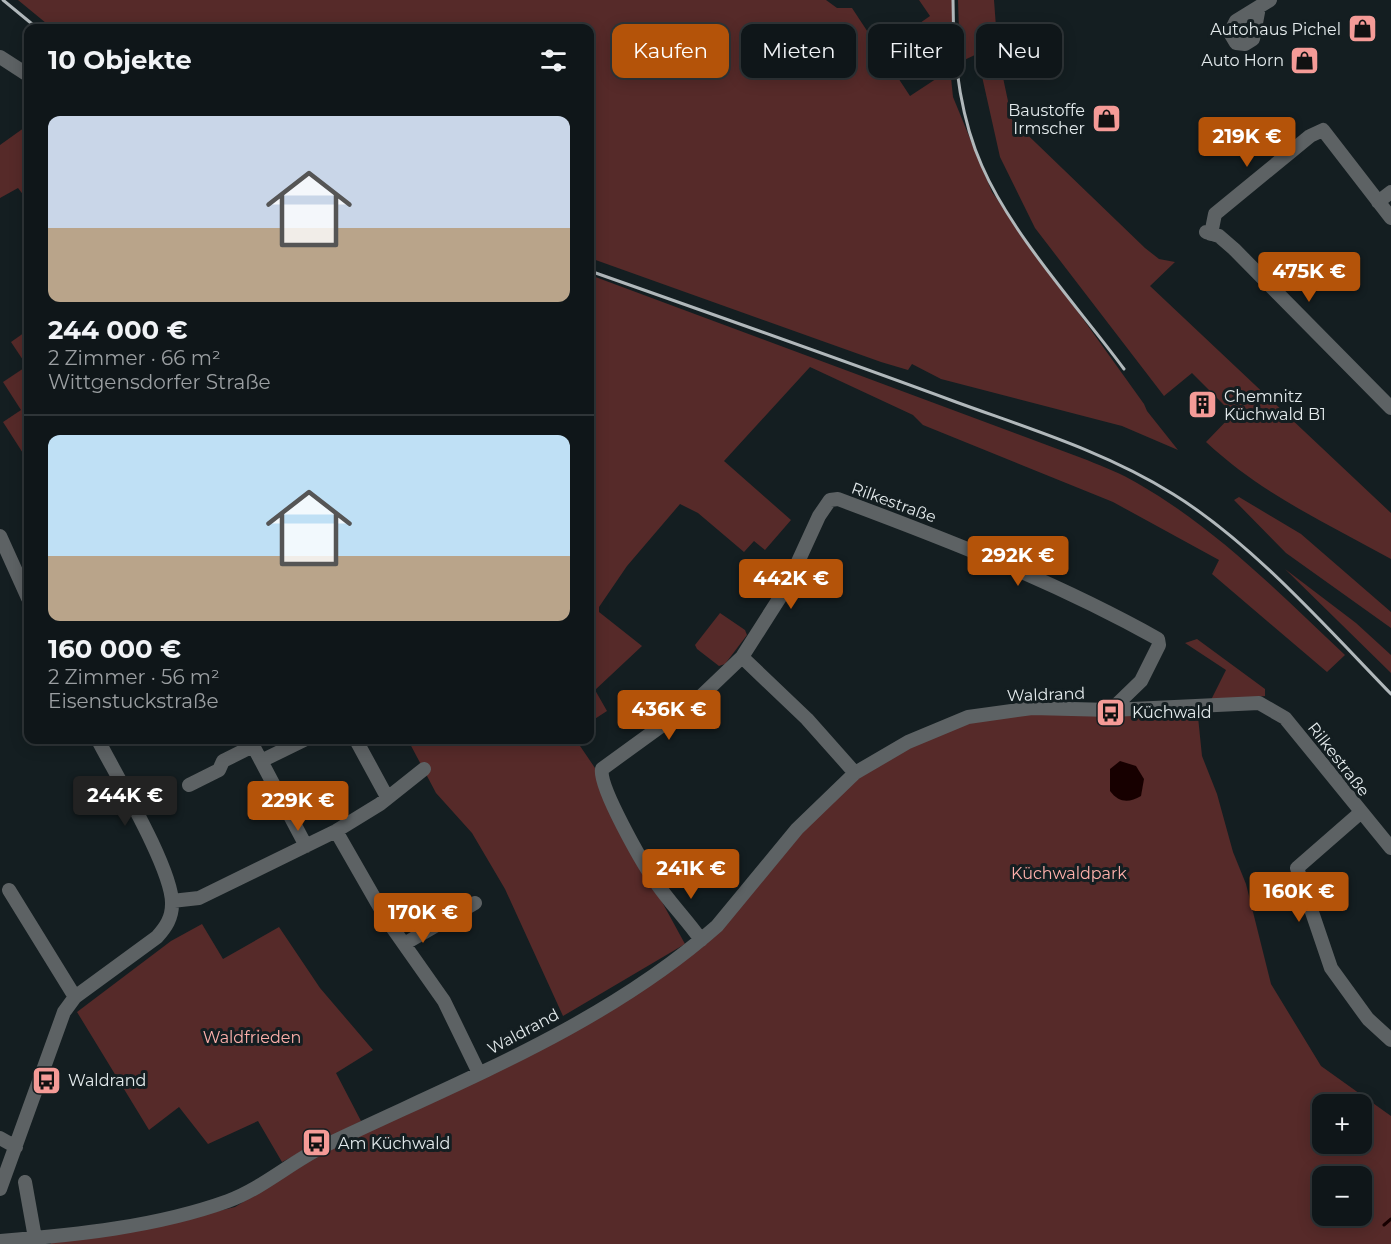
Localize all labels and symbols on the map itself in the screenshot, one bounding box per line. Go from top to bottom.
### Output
shop icon: Autohaus Pichel [1346,13,1378,45]
place label: Autohaus Pichel [1210,20,1341,39]
shop icon: Auto Horn [1289,44,1321,76]
place label: Auto Horn [1201,51,1284,70]
place label: Baustoffe Irmscher [1008,101,1085,138]
shop icon: Baustoffe Irmscher [1090,103,1122,135]
pin: 219K € [1198,117,1296,168]
pin: 475K € [1260,252,1358,303]
place label: Chemnitz Küchwald B1 [1224,387,1326,424]
building icon: Chemnitz Küchwald B1 [1187,389,1219,421]
street label: Rilkestraße [849,478,939,527]
pin: 292K € [969,536,1067,587]
pin: 442K € [742,559,840,610]
street label: Waldrand [1007,684,1086,705]
pin: 436K € [620,690,718,741]
bus stop icon: Küchwald [1095,696,1127,728]
place label: Küchwald [1132,703,1212,722]
street label: Rilkestraße [1304,718,1373,800]
pin: 244K € [76,776,174,827]
pin: 229K € [249,781,347,832]
pin: 241K € [642,849,740,900]
park label: Küchwaldpark [1011,864,1127,883]
pin: 160K € [1250,872,1348,923]
pin: 170K € [374,893,472,944]
street label: Waldrand [484,1005,562,1058]
park label: Waldfrieden [203,1028,301,1047]
bus stop icon: Waldrand [31,1064,63,1096]
place label: Waldrand [68,1071,146,1090]
bus stop icon: Am Küchwald [301,1127,333,1159]
place label: Am Küchwald [338,1134,450,1153]

